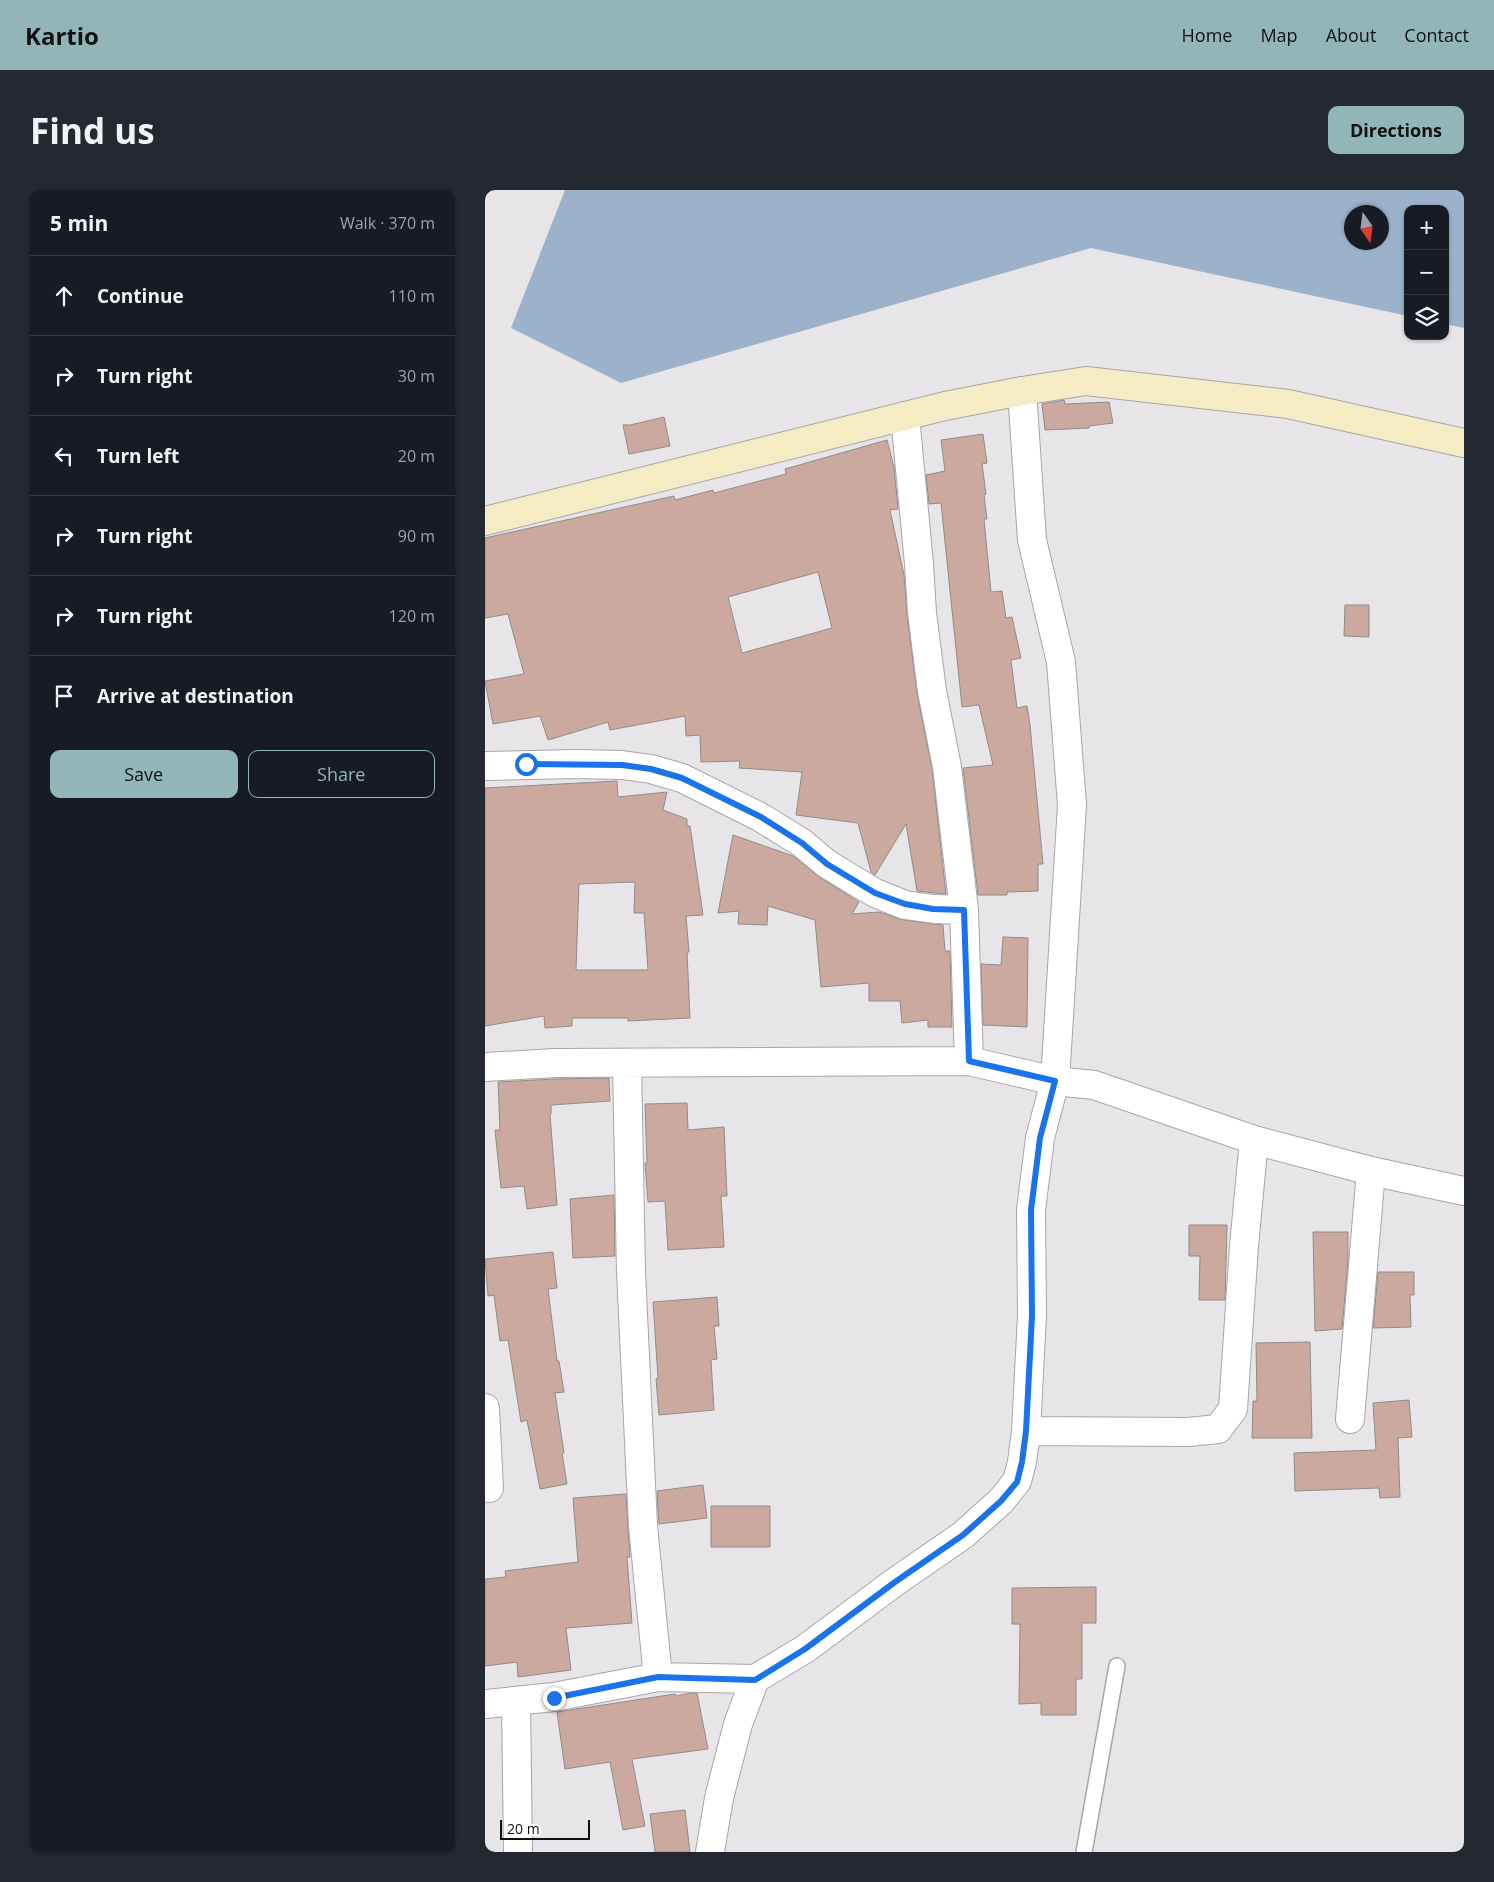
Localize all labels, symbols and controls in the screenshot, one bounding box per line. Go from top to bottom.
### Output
text: Kartio [25,19,99,52]
text: Home [1182,23,1232,47]
text: Map [1260,23,1298,47]
text: About [1326,23,1376,47]
text: Contact [1404,23,1469,47]
button: Directions [1328,106,1464,154]
text: Find us [30,107,155,154]
north arrow [1344,205,1389,250]
map controls [1404,205,1449,340]
button: + [1404,205,1449,250]
text: 5 min [50,209,108,237]
text: Walk · 370 m [340,212,435,234]
button: − [1404,250,1449,295]
icon: ahead [50,282,78,310]
text: Continue [97,283,184,309]
text: 110 m [389,285,435,307]
button: layers [1404,295,1449,340]
icon: right [50,362,78,390]
text: Turn right [97,363,192,389]
text: 30 m [398,365,435,387]
icon: left [50,442,78,470]
text: Turn left [97,443,179,469]
text: 20 m [398,445,435,467]
icon: right [50,522,78,550]
text: Turn right [97,523,192,549]
text: 90 m [398,525,435,547]
icon: right [50,602,78,630]
text: Turn right [97,603,192,629]
text: 120 m [389,605,435,627]
icon: arrive [50,682,78,710]
text: Arrive at destination [97,683,294,709]
button: Save [50,750,238,798]
button: Share [248,750,435,798]
route start [515,753,538,776]
route end [543,1687,566,1710]
scale bar [500,1817,590,1840]
text: 20 m [507,1819,540,1838]

